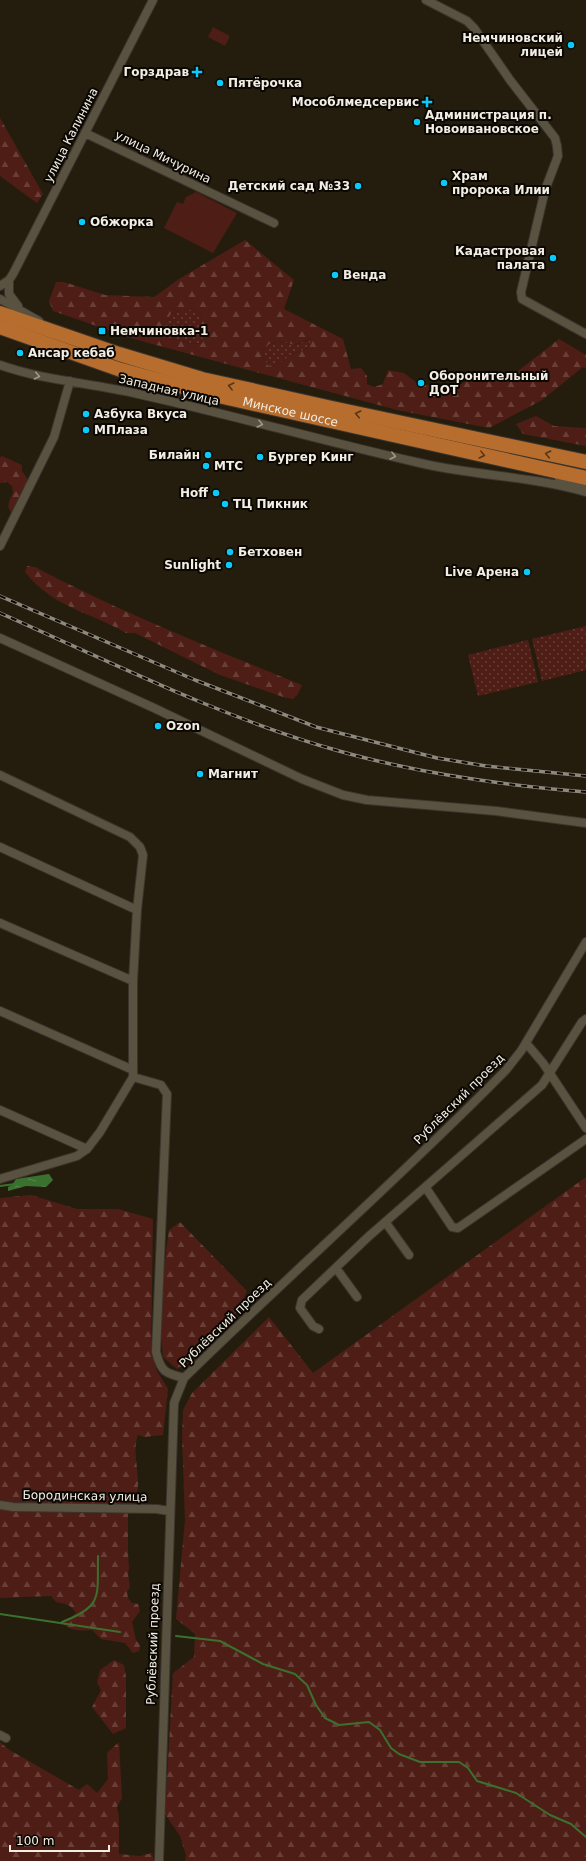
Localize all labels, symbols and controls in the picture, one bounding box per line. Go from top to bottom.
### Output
place label: Немчиновский лицей [462,31,563,59]
marker: Немчиновский лицей [566,40,576,50]
place label: Горздрав [124,65,189,79]
marker: Горздрав [192,67,202,77]
place label: Пятёрочка [228,76,302,90]
marker: Пятёрочка [215,78,225,88]
street label: улица Калинина [41,85,101,185]
place label: Мособлмедсервис [292,95,419,109]
marker: Мособлмедсервис [422,97,432,107]
place label: Администрация п. Новоивановское [425,108,552,136]
marker: Администрация п. Новоивановское [412,117,422,127]
street label: улица Мичурина [113,128,213,186]
place label: Храм пророка Илии [452,169,550,197]
marker: Храм пророка Илии [439,178,449,188]
place label: Детский сад №33 [228,179,350,193]
marker: Детский сад №33 [353,181,363,191]
place label: Обжорка [90,215,154,229]
marker: Обжорка [77,217,87,227]
place label: Кадастровая палата [455,244,545,272]
marker: Кадастровая палата [548,253,558,263]
place label: Венда [343,268,386,282]
marker: Венда [330,270,340,280]
place label: Немчиновка-1 [110,324,208,338]
marker: Немчиновка-1 [97,326,107,336]
place label: Ансар кебаб [28,346,115,360]
marker: Ансар кебаб [15,348,25,358]
place label: Оборонительный ДОТ [429,369,548,397]
one-way arrow [34,371,40,380]
street label: Западная улица [117,372,221,408]
marker: Оборонительный ДОТ [416,378,426,388]
one-way arrow [228,382,234,390]
street label: Минское шоссе [241,395,339,429]
place label: Азбука Вкуса [94,407,187,421]
marker: Азбука Вкуса [81,409,91,419]
one-way arrow [355,410,361,418]
one-way arrow [257,419,263,427]
place label: МПлаза [94,423,148,437]
marker: МПлаза [81,425,91,435]
place label: Билайн [149,448,200,462]
marker: Билайн [203,450,213,460]
place label: Бургер Кинг [268,450,354,464]
one-way arrow [478,450,485,459]
one-way arrow [545,450,551,458]
marker: Бургер Кинг [255,452,265,462]
one-way arrow [390,452,396,460]
place label: МТС [214,459,243,473]
marker: МТС [201,461,211,471]
place label: Hoff [180,486,208,500]
marker: Hoff [211,488,221,498]
place label: ТЦ Пикник [233,497,308,511]
marker: ТЦ Пикник [220,499,230,509]
place label: Бетховен [238,545,302,559]
marker: Бетховен [225,547,235,557]
place label: Sunlight [164,558,221,572]
marker: Sunlight [224,560,234,570]
place label: Live Арена [445,565,519,579]
marker: Live Арена [522,567,532,577]
place label: Ozon [166,719,200,733]
marker: Ozon [153,721,163,731]
place label: Магнит [208,767,258,781]
marker: Магнит [195,769,205,779]
street label: Рублёвский проезд [411,1051,507,1147]
street label: Рублёвский проезд [176,1276,274,1370]
street label: Бородинская улица [22,1488,148,1504]
street label: Рублёвский проезд [144,1583,162,1705]
scale bar [10,1827,109,1853]
text: 100 m [16,1834,54,1848]

